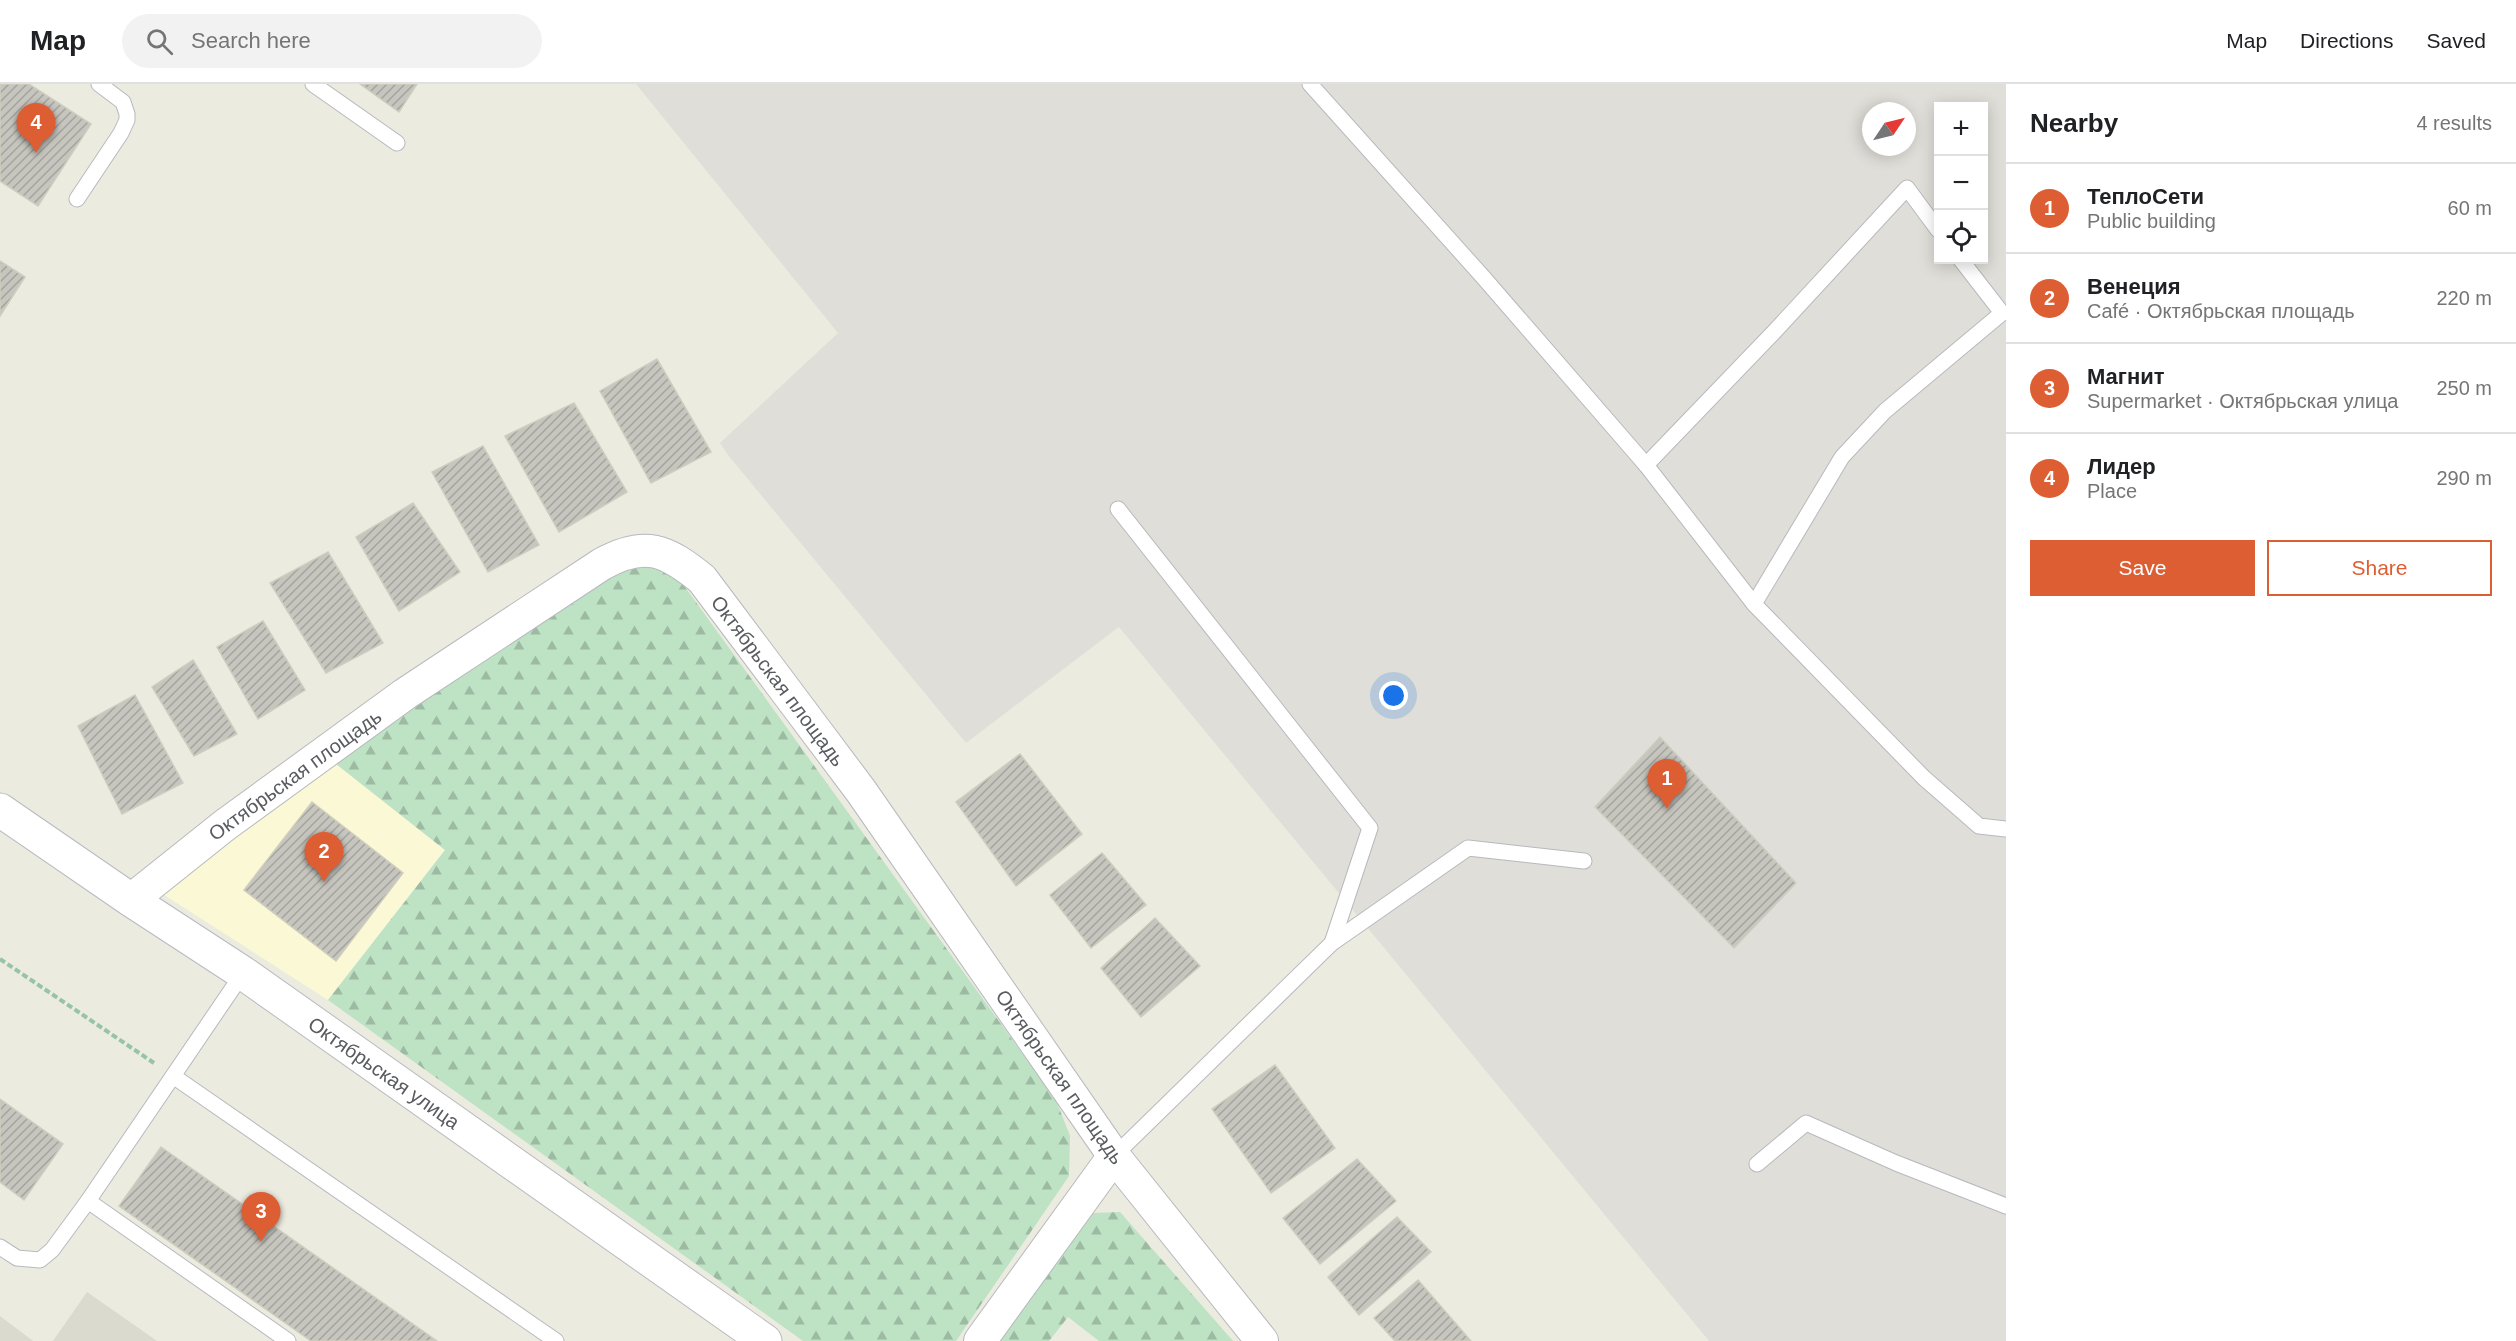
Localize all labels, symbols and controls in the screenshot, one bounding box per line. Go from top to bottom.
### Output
search box [122,14,542,68]
text: Map [30,25,86,56]
icon: search [143,25,176,58]
text: Search here [191,28,311,53]
text: Map [2226,29,2267,52]
text: Directions [2300,29,2393,52]
text: Saved [2426,29,2486,52]
north arrow [1862,102,1916,156]
map controls [1934,102,1988,264]
button: + [1934,102,1988,156]
pin: 4 [16,104,56,153]
text: Nearby [2030,108,2118,138]
text: 4 results [2416,112,2492,134]
button: − [1934,156,1988,210]
text: ТеплоСети [2087,184,2204,209]
text: 1 [2044,197,2055,219]
text: 60 m [2448,197,2492,219]
button: locate [1934,210,1988,264]
text: Public building [2087,210,2216,232]
text: Венеция [2087,274,2181,299]
text: 2 [2044,287,2055,309]
text: 220 m [2436,287,2492,309]
text: Café · Октябрьская площадь [2087,300,2355,322]
text: Магнит [2087,364,2165,389]
text: 3 [2044,377,2055,399]
text: 250 m [2436,377,2492,399]
text: Supermarket · Октябрьская улица [2087,390,2398,412]
text: Лидер [2087,454,2156,479]
text: 4 [2044,467,2055,489]
text: 290 m [2436,467,2492,489]
text: Place [2087,480,2137,502]
button: Save [2030,540,2255,596]
button: Share [2267,540,2492,596]
street label: Октябрьская площадь [707,591,849,771]
your location [1379,681,1408,710]
street label: Октябрьская площадь [205,705,385,845]
pin: 1 [1648,760,1686,809]
pin: 2 [304,832,344,882]
street label: Октябрьская площадь [991,986,1129,1168]
street label: Октябрьская улица [304,1013,464,1134]
pin: 3 [242,1192,280,1242]

